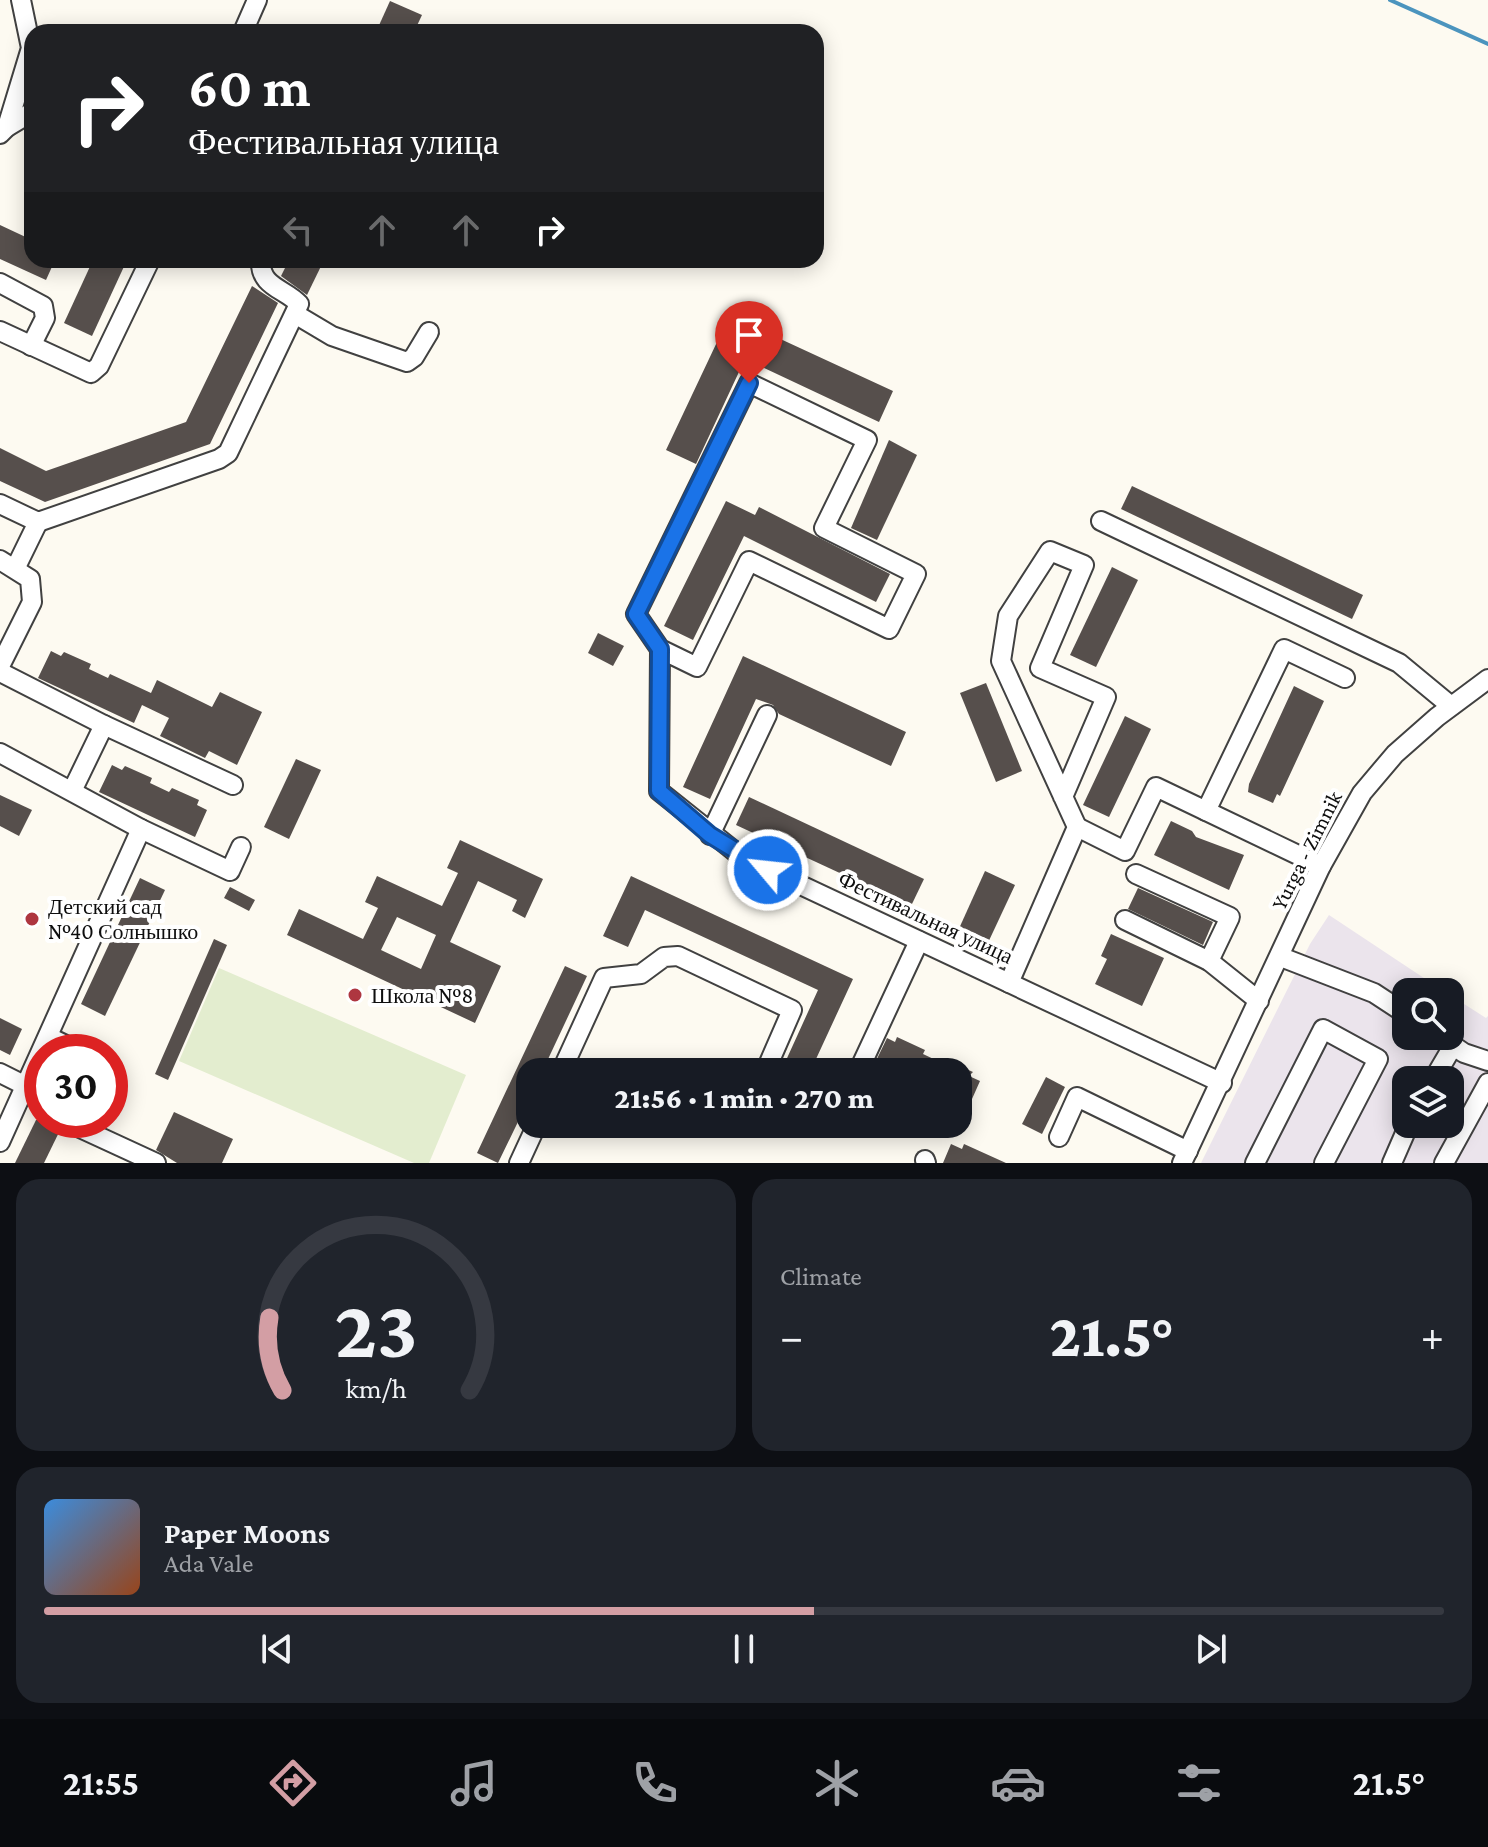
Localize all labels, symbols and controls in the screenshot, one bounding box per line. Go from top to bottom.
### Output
icon: right [56,56,160,160]
text: 60 m [188,56,311,118]
text: Фестивальная улица [188,122,499,162]
icon: left [276,208,320,252]
icon: ahead [360,208,404,252]
icon: ahead [444,208,488,252]
icon: right [528,208,572,252]
pin [715,301,783,383]
icon: arrive [727,313,771,357]
street label: Yurga - Zimnik [1266,786,1347,914]
position arrow [726,828,810,912]
street label: Фестивальная улица [834,866,1017,969]
place label: Детский сад №40 Солнышко [48,894,198,944]
marker: Детский сад №40 Солнышко [23,910,41,928]
map controls [1392,978,1464,1138]
button: search [1392,978,1464,1050]
place label: Школа №8 [371,983,473,1008]
marker: Школа №8 [346,986,364,1004]
speed limit sign: 30 [24,1034,128,1138]
button: layers [1392,1066,1464,1138]
text: 21:56 · 1 min · 270 m [614,1081,874,1114]
text: Climate [780,1262,862,1291]
text: 23 [334,1282,418,1375]
text: 21.5° [1049,1302,1175,1369]
text: − [780,1312,803,1360]
text: + [1421,1312,1444,1360]
text: km/h [345,1372,407,1404]
text: Paper Moons [164,1516,330,1549]
text: Ada Vale [164,1549,253,1578]
icon: previous [255,1627,299,1671]
icon: pause [722,1627,766,1671]
icon: next [1189,1627,1233,1671]
icon: directions [265,1755,321,1811]
icon: music [446,1755,502,1811]
icon: phone [627,1755,683,1811]
icon: climate [809,1755,865,1811]
icon: car [990,1755,1046,1811]
icon: filters [1171,1755,1227,1811]
text: 21:55 [63,1763,139,1803]
text: 21.5° [1353,1763,1425,1803]

